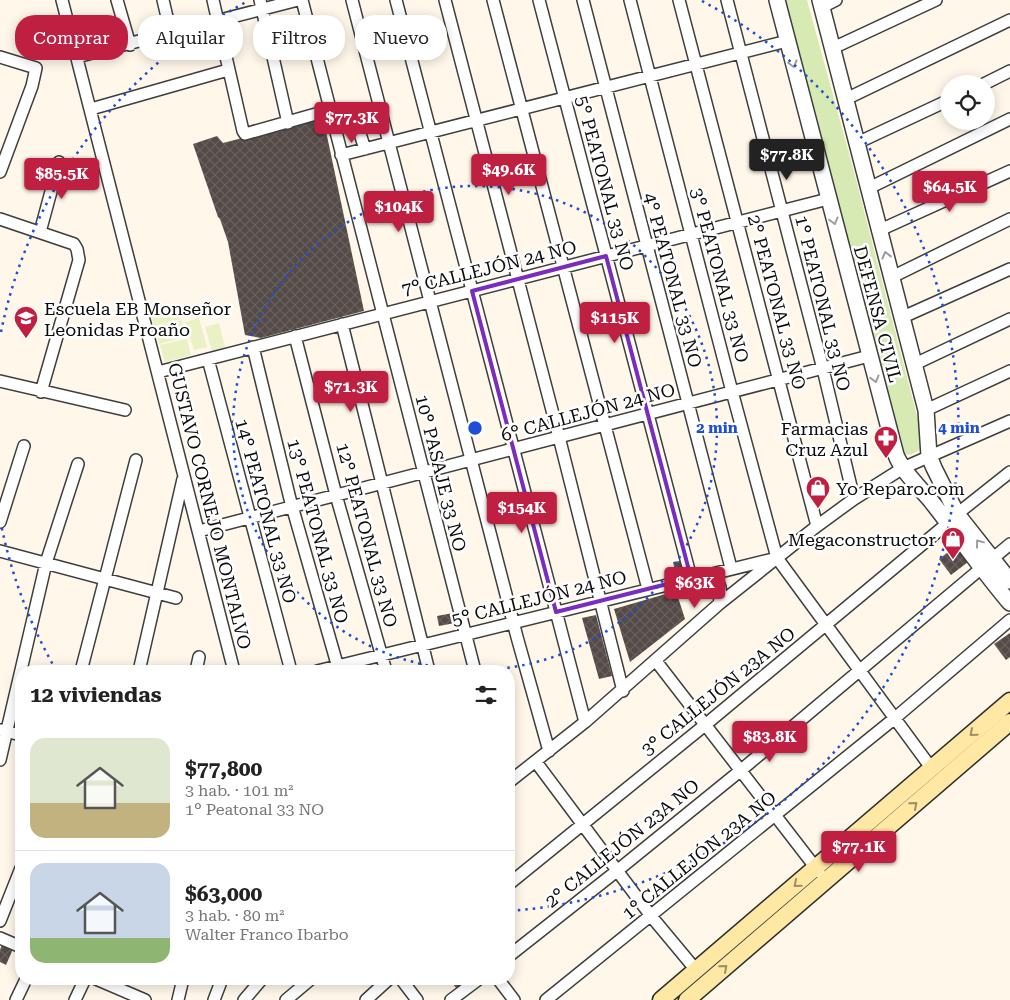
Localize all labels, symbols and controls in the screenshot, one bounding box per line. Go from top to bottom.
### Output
chip: Comprar [15,15,128,60]
chip: Alquilar [138,15,243,60]
chip: Filtros [253,15,345,60]
chip: Nuevo [355,15,447,60]
one-way arrow [788,60,798,68]
map controls [940,75,995,130]
button: locate [940,75,995,130]
street label: 5° PEATONAL 33 NO [572,93,638,273]
pin: $77.3K [311,102,393,144]
text: $77.3K [325,108,379,127]
pin: $77.8K [746,138,828,181]
text: $77.8K [760,145,814,164]
pin: $49.6K [468,154,550,196]
pin: $85.5K [21,158,103,200]
text: $49.6K [482,160,536,179]
text: $85.5K [35,164,89,183]
pin: $64.5K [909,170,991,213]
text: $64.5K [923,177,977,196]
street label: 3° PEATONAL 33 NO [687,185,753,365]
pin: $104K [364,190,434,233]
street label: 4° PEATONAL 33 NO [640,190,706,370]
text: $104K [375,197,423,216]
street label: 2° PEATONAL 33 NO [744,212,810,392]
street label: 1° PEATONAL 33 NO [791,213,855,393]
one-way arrow [828,217,839,226]
street label: 7° CALLEJÓN 24 NO [399,236,579,300]
street label: DEFENSA CIVIL [850,243,906,385]
one-way arrow [882,251,892,259]
place label: Escuela EB Monseñor Leonidas Proaño [44,298,231,340]
pin: $115K [580,302,650,344]
school or university icon: Escuela EB Monseñor Leonidas Proaño [13,305,39,339]
text: $115K [591,308,639,327]
street label: GUSTAVO CORNEJO MONTALVO [164,361,256,651]
pin: $71.3K [310,370,392,413]
one-way arrow [869,374,880,383]
text: $71.3K [324,377,378,396]
street label: 6° CALLEJÓN 24 NO [499,379,677,445]
street label: 10° PASAJE 33 NO [411,392,471,554]
street label: 14° PEATONAL 33 NO [231,416,301,606]
place label: Farmacias Cruz Azul [781,418,868,460]
centre of rings [466,419,484,437]
text: 2 min [696,419,738,437]
text: 4 min [938,419,980,437]
pharmacy icon: Farmacias Cruz Azul [873,425,899,459]
street label: 13° PEATONAL 33 NO [283,436,353,626]
street label: 12° PEATONAL 33 NO [332,440,402,630]
shop icon: Yo Reparo.com [805,475,831,509]
place label: Yo Reparo.com [836,478,965,499]
pin: $154K [487,492,557,534]
text: $154K [498,498,546,517]
shop icon: Megaconstructor [940,526,966,560]
place label: Megaconstructor [788,529,936,550]
one-way arrow [977,540,985,549]
street label: 5° CALLEJÓN 24 NO [449,566,629,630]
pin: $63K [665,566,725,609]
text: $63K [675,573,715,592]
street label: 3° CALLEJÓN 23A NO [637,622,799,760]
icon: filters [472,681,500,709]
text: 12 viviendas [30,683,161,707]
pin: $83.8K [729,720,811,763]
text: $83.8K [743,727,797,746]
one-way arrow [970,727,979,736]
text: $77,800 [185,757,262,781]
icon: home [70,758,130,818]
street label: 2° CALLEJÓN 23A NO [541,774,703,912]
text: 3 hab. · 101 m² [185,781,294,800]
street label: 1° CALLEJÓN 23A NO [618,786,780,924]
text: 1° Peatonal 33 NO [185,800,324,819]
one-way arrow [908,802,917,811]
pin: $77.1K [818,830,900,873]
text: $77.1K [832,837,886,856]
one-way arrow [793,878,802,887]
text: $63,000 [185,882,262,906]
icon: home [70,883,130,943]
text: 3 hab. · 80 m² [185,906,285,925]
text: Walter Franco Ibarbo [185,925,349,944]
one-way arrow [718,966,727,974]

